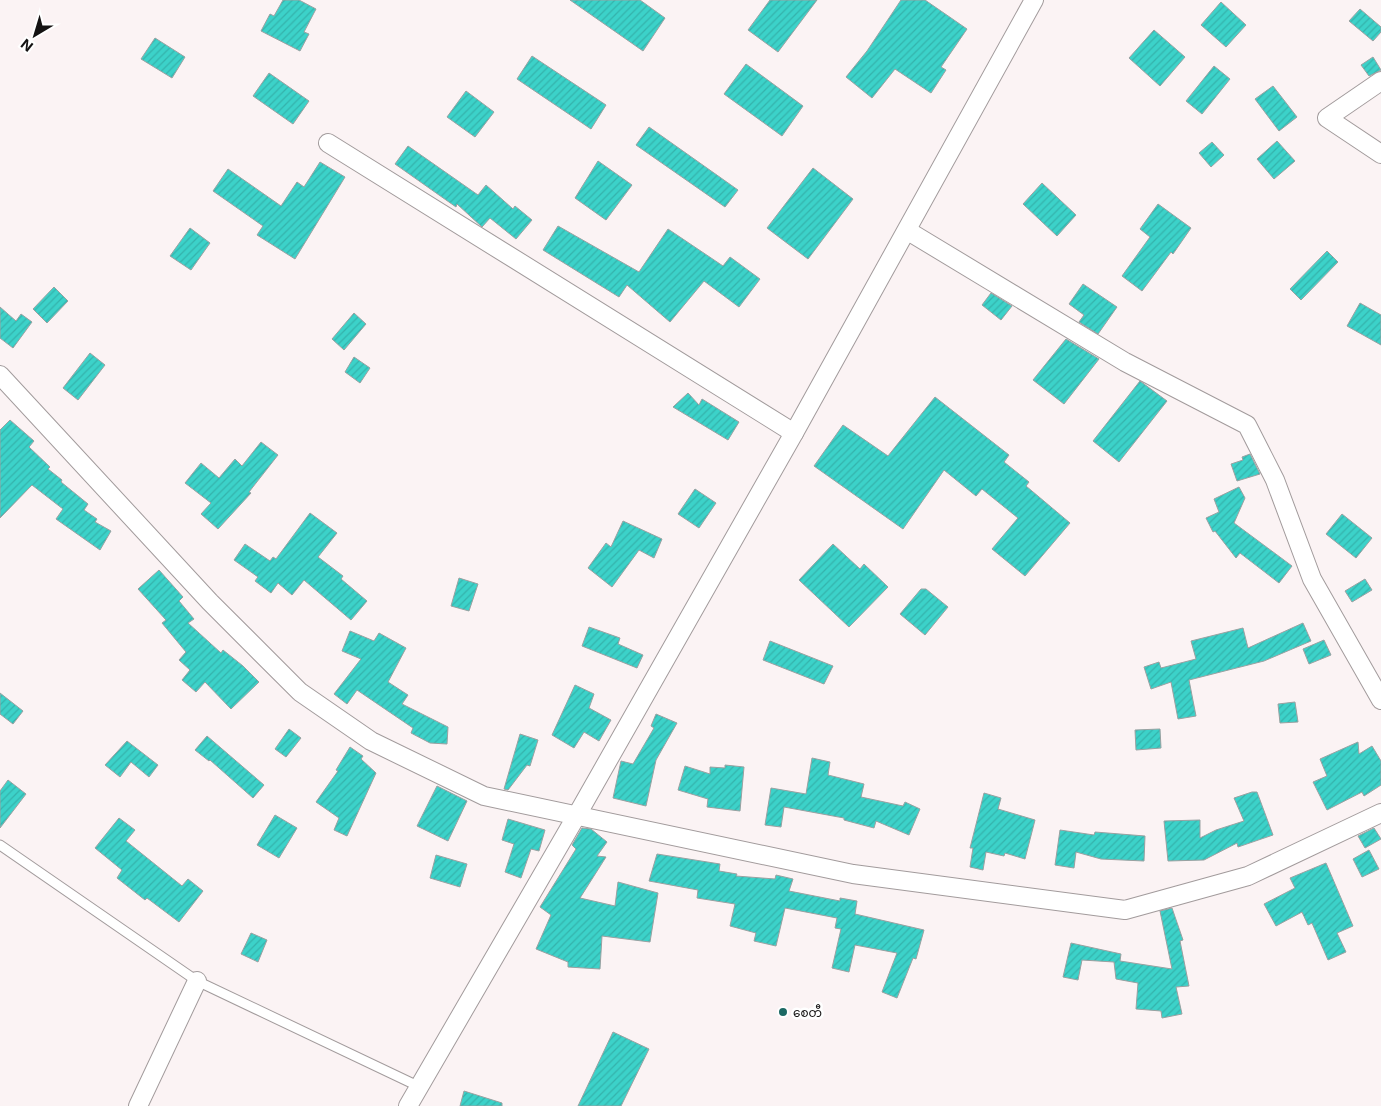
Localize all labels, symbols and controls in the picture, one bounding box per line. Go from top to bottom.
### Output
north arrow [10,10,60,60]
text: N [17,36,36,56]
place label: စေတီ [793,1004,822,1020]
marker: စေတီ [777,1006,789,1018]

